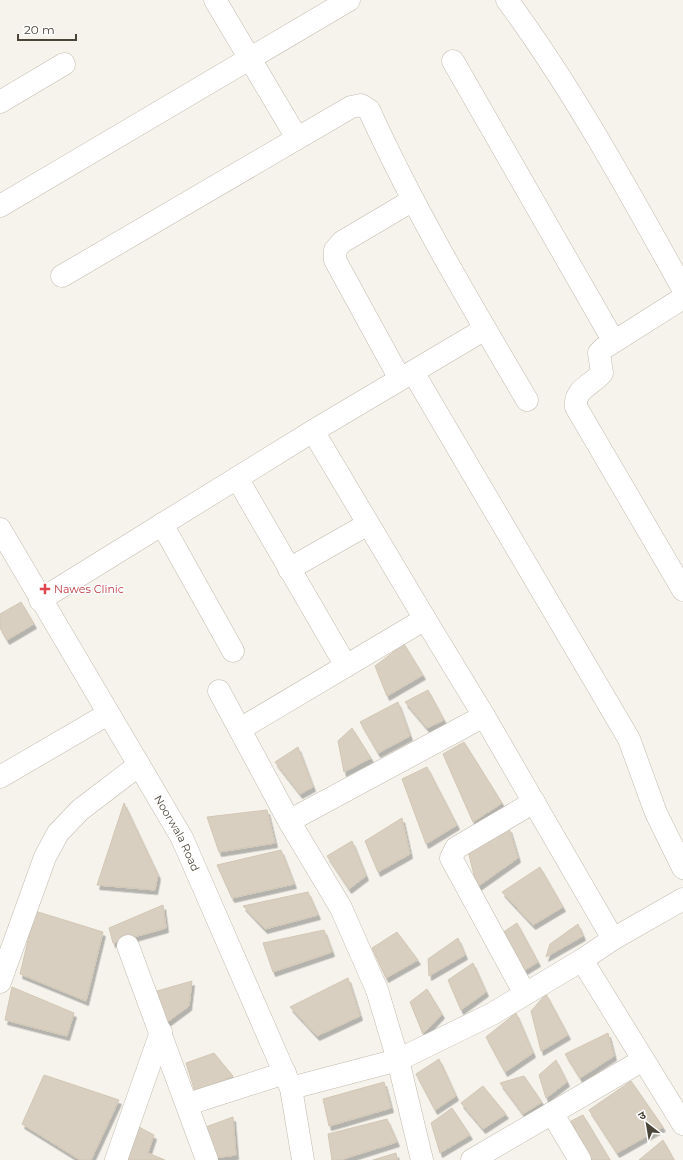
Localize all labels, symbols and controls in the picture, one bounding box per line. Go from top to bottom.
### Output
scale bar [18,16,76,42]
text: 20 m [24,22,55,37]
place label: Nawes Clinic [54,582,124,596]
marker: Nawes Clinic [39,583,51,595]
street label: Noorwala Road [151,792,203,873]
north arrow [627,1104,667,1144]
text: उ [635,1107,649,1123]

